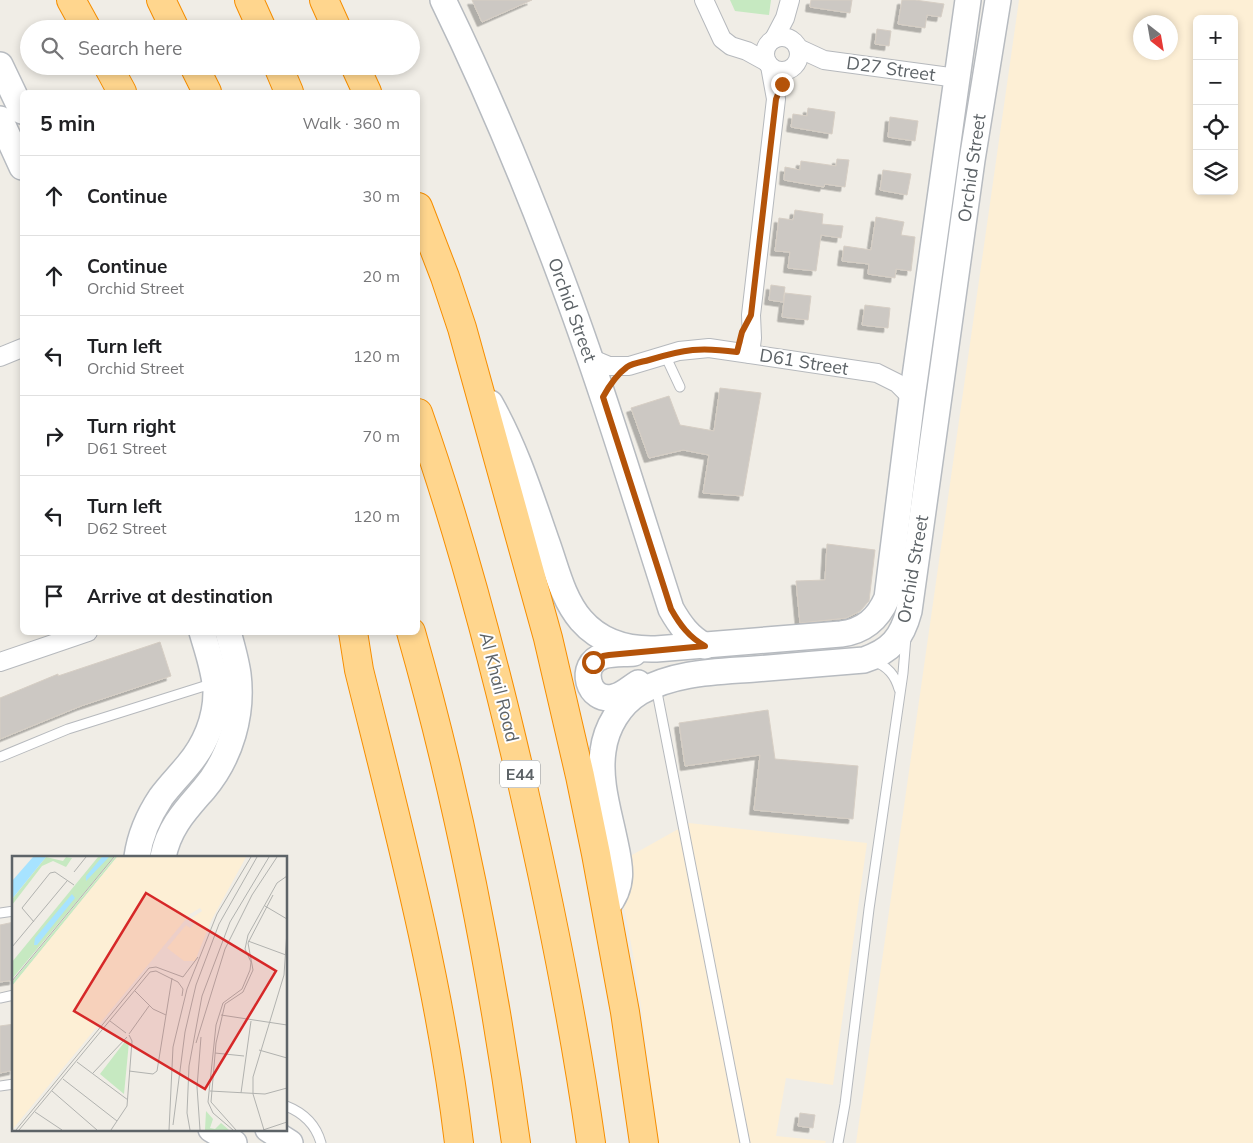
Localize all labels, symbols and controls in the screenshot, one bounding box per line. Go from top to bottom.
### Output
north arrow [1133,15,1178,60]
map controls [1193,15,1238,195]
button: + [1193,15,1238,60]
search box [20,20,420,75]
icon: search [38,34,66,62]
text: Search here [78,36,182,60]
street label: D27 Street [845,51,937,86]
button: − [1193,60,1238,105]
route end [771,73,794,96]
button: locate [1193,105,1238,150]
text: 5 min [40,110,95,136]
street label: Orchid Street [953,112,991,224]
text: Walk · 360 m [302,113,400,133]
button: layers [1193,150,1238,195]
icon: ahead [40,182,68,210]
text: Continue [87,184,167,208]
text: 30 m [363,186,400,206]
text: Continue [87,254,167,278]
street label: Orchid Street [543,255,602,365]
icon: ahead [40,262,68,290]
text: 20 m [363,266,400,286]
text: Orchid Street [87,278,184,298]
text: Turn left [87,334,162,358]
icon: left [40,342,68,370]
street label: D61 Street [758,343,850,380]
text: 120 m [353,346,400,366]
text: Orchid Street [87,358,184,378]
text: Turn right [87,414,176,438]
icon: right [40,422,68,450]
text: 70 m [363,426,400,446]
text: D61 Street [87,438,167,458]
text: Turn left [87,494,162,518]
icon: left [40,502,68,530]
text: 120 m [353,506,400,526]
street label: Orchid Street [892,513,933,625]
text: D62 Street [87,518,167,538]
icon: arrive [40,582,68,610]
text: Arrive at destination [87,584,273,608]
street label: Al Khail Road [475,630,524,744]
route start [582,651,605,674]
road number: E44 [500,761,540,788]
inset map [12,856,288,1130]

